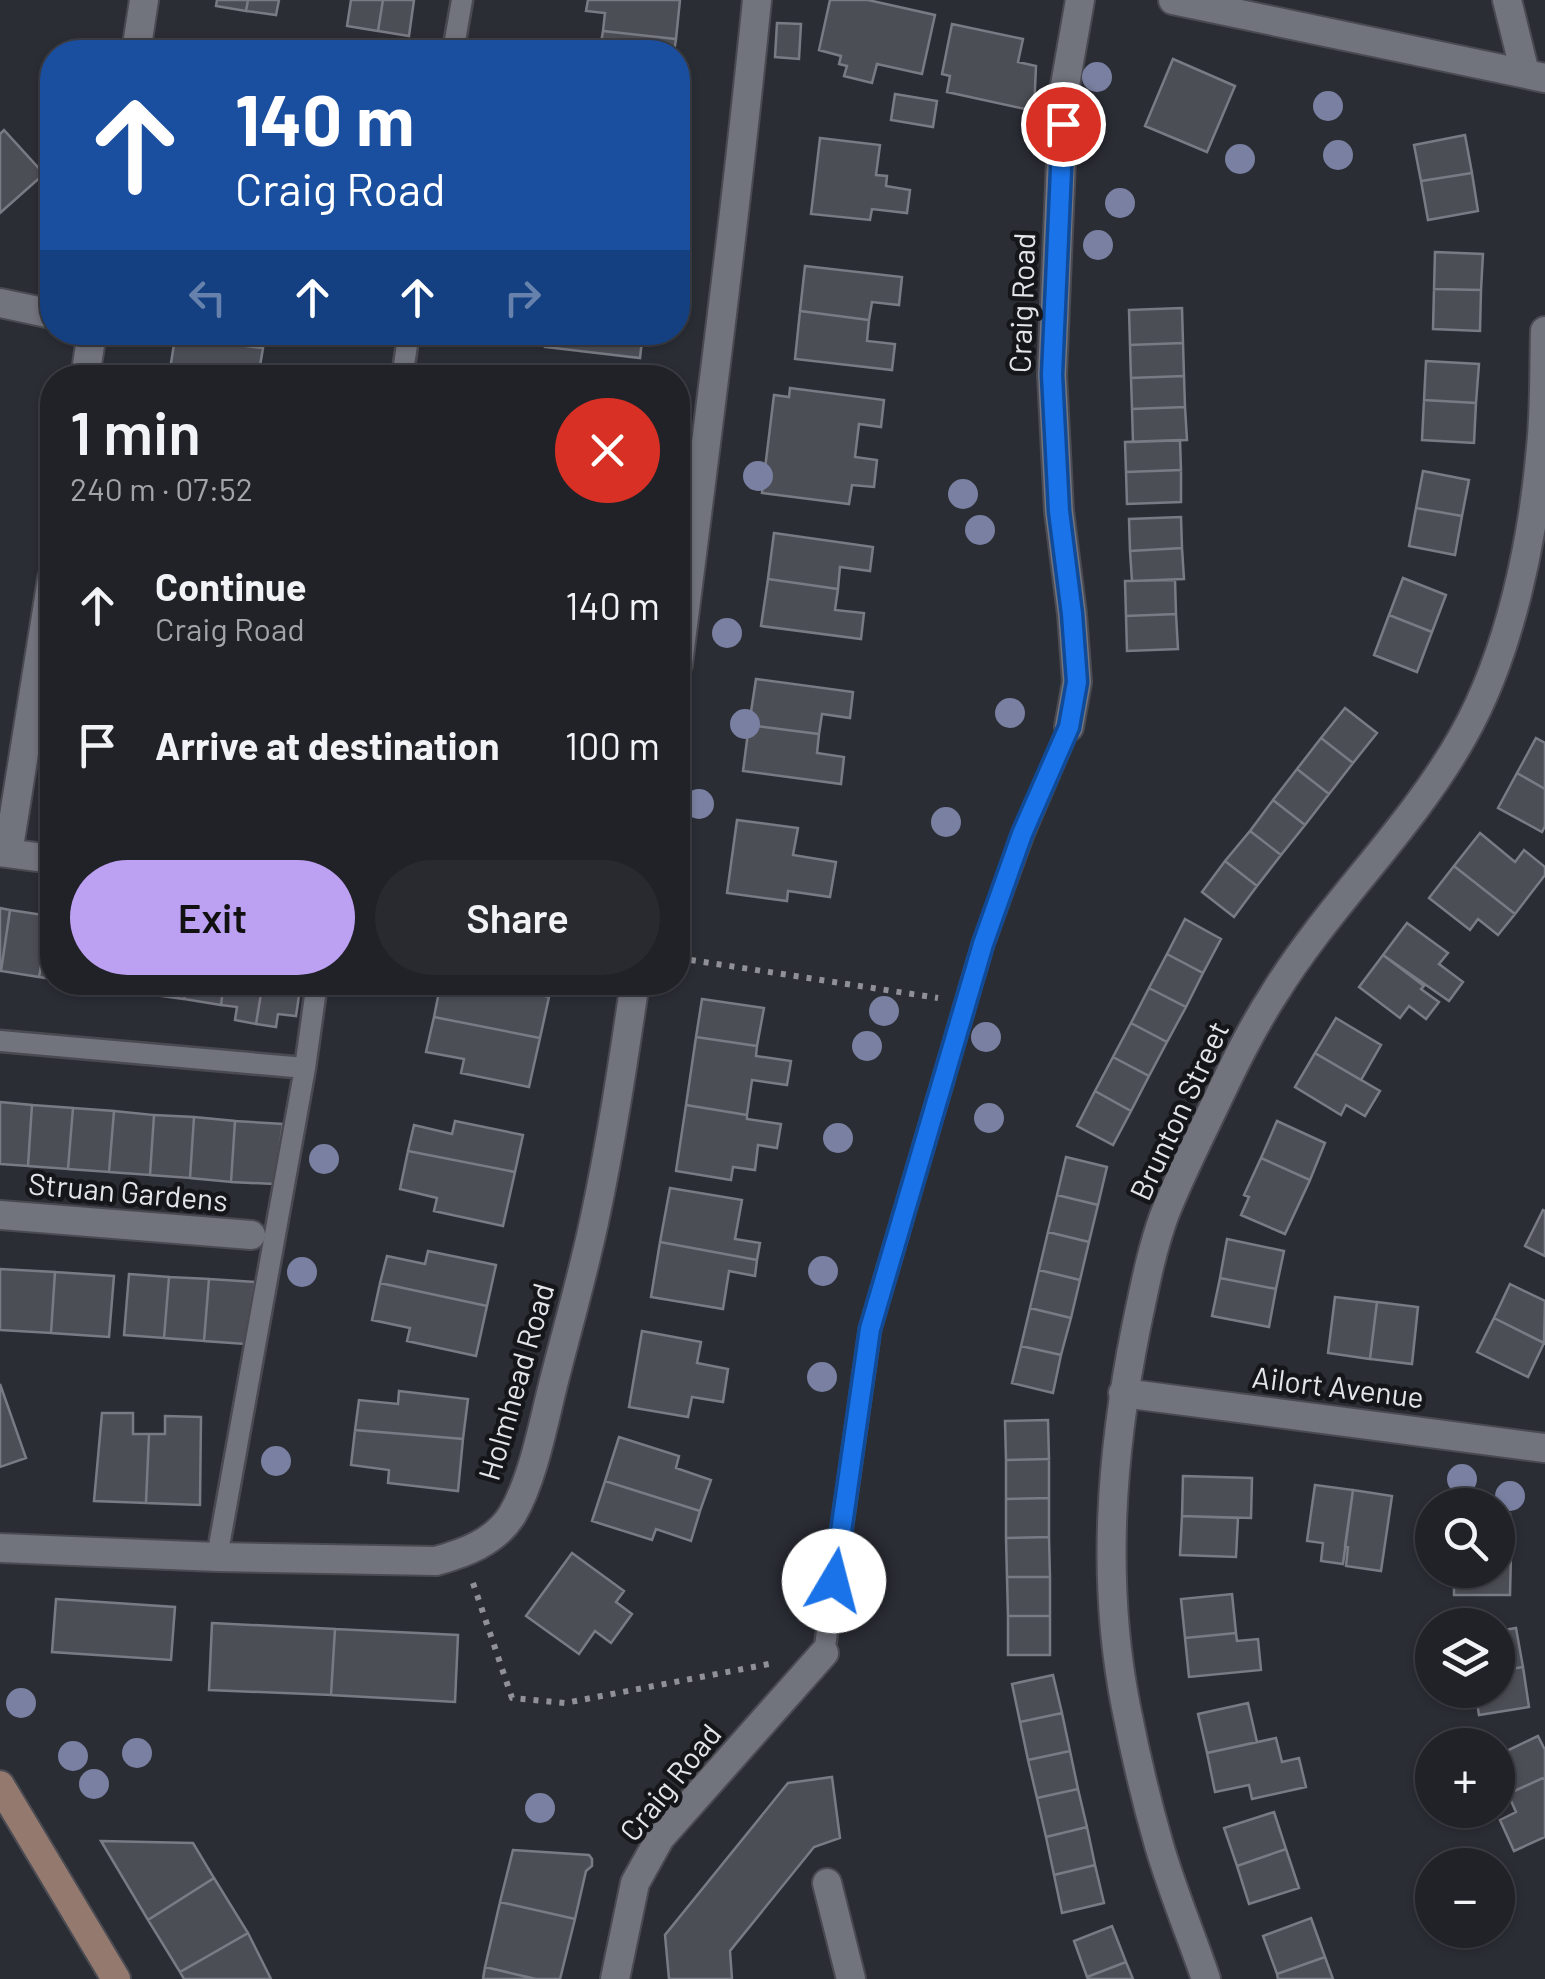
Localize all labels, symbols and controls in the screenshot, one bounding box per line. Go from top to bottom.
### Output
text: 140 m [235,76,414,160]
icon: ahead [70,80,200,210]
pin [1021,82,1106,167]
icon: arrive [1036,97,1091,152]
text: Craig Road [235,161,446,215]
street label: Craig Road [1001,232,1041,374]
icon: left [180,270,235,325]
icon: ahead [285,270,340,325]
icon: ahead [390,270,445,325]
icon: right [495,270,550,325]
text: 1 min [70,395,201,467]
button: close [555,398,660,503]
text: 240 m · 07:52 [70,469,253,507]
text: Continue [155,563,306,609]
icon: ahead [70,578,125,633]
text: 140 m [565,582,660,628]
text: Craig Road [155,609,305,647]
icon: arrive [70,718,125,773]
text: Arrive at destination [155,722,500,768]
text: 100 m [565,722,660,768]
button: Exit [70,860,355,975]
button: Share [375,860,660,975]
street label: Brunton Street [1121,1015,1235,1205]
street label: Struan Gardens [27,1164,229,1218]
street label: Holmhead Road [470,1279,560,1484]
street label: Ailort Avenue [1250,1358,1426,1414]
map controls [1415,1488,1515,1948]
button: search [1415,1488,1515,1588]
position arrow [782,1529,886,1633]
button: layers [1415,1608,1515,1708]
street label: Craig Road [611,1716,728,1848]
button: + [1415,1728,1515,1828]
button: − [1415,1848,1515,1948]

